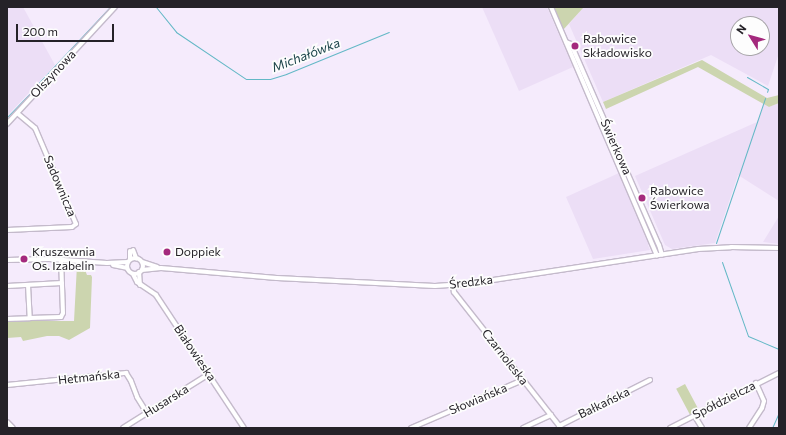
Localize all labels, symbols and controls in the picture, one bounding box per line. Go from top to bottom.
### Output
scale bar [18,16,116,42]
north arrow [730,16,770,56]
text: N [733,22,748,36]
text: 200 m [23,24,58,38]
place label: Rabowice Składowisko [583,32,652,60]
water label: Michałówka [270,35,342,75]
marker: Rabowice Składowisko [570,41,580,51]
street label: Olszynowa [27,47,79,101]
street label: Świerkowa [597,117,635,177]
street label: Sadownicza [41,153,79,219]
place label: Rabowice Świerkowa [650,184,710,212]
marker: Rabowice Świerkowa [637,193,647,203]
place label: Kruszewnia Os. Izabelin [32,245,95,273]
place label: Doppiek [175,245,221,259]
marker: Doppiek [162,247,172,257]
marker: Kruszewnia Os. Izabelin [19,254,29,264]
street label: Średzka [448,272,494,292]
street label: Białowieska [171,322,219,384]
street label: Czarnoleska [479,326,531,388]
street label: Hetmańska [57,367,121,387]
street label: Spółdzielcza [690,378,758,422]
street label: Słowiańska [447,380,509,418]
street label: Husarska [141,382,191,420]
street label: Bałkańska [576,384,632,422]

